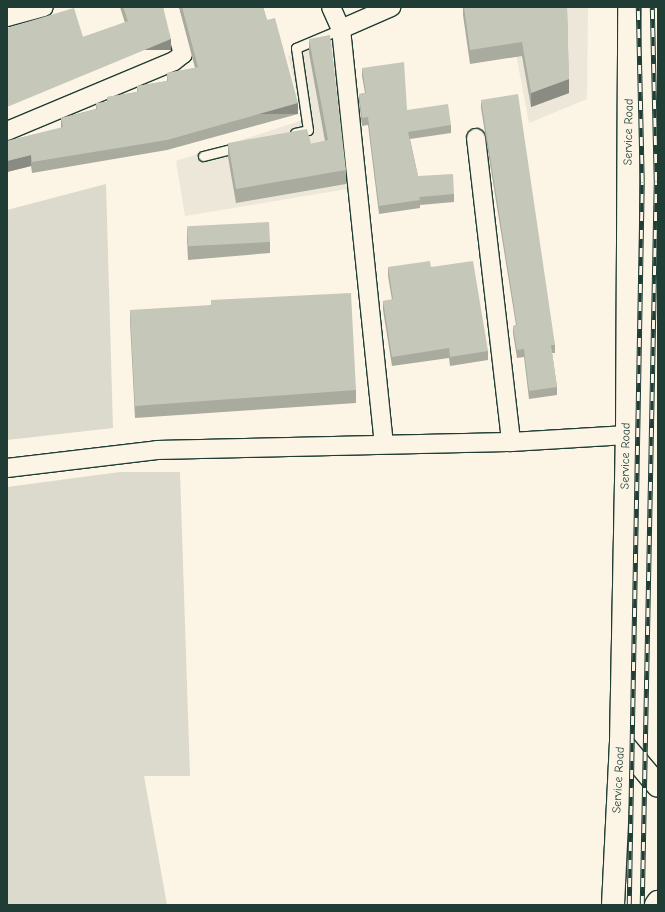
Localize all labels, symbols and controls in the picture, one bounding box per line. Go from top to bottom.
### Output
street label: Service Road [621,98,637,166]
street label: Service Road [618,422,634,490]
street label: Service Road [610,746,628,814]

